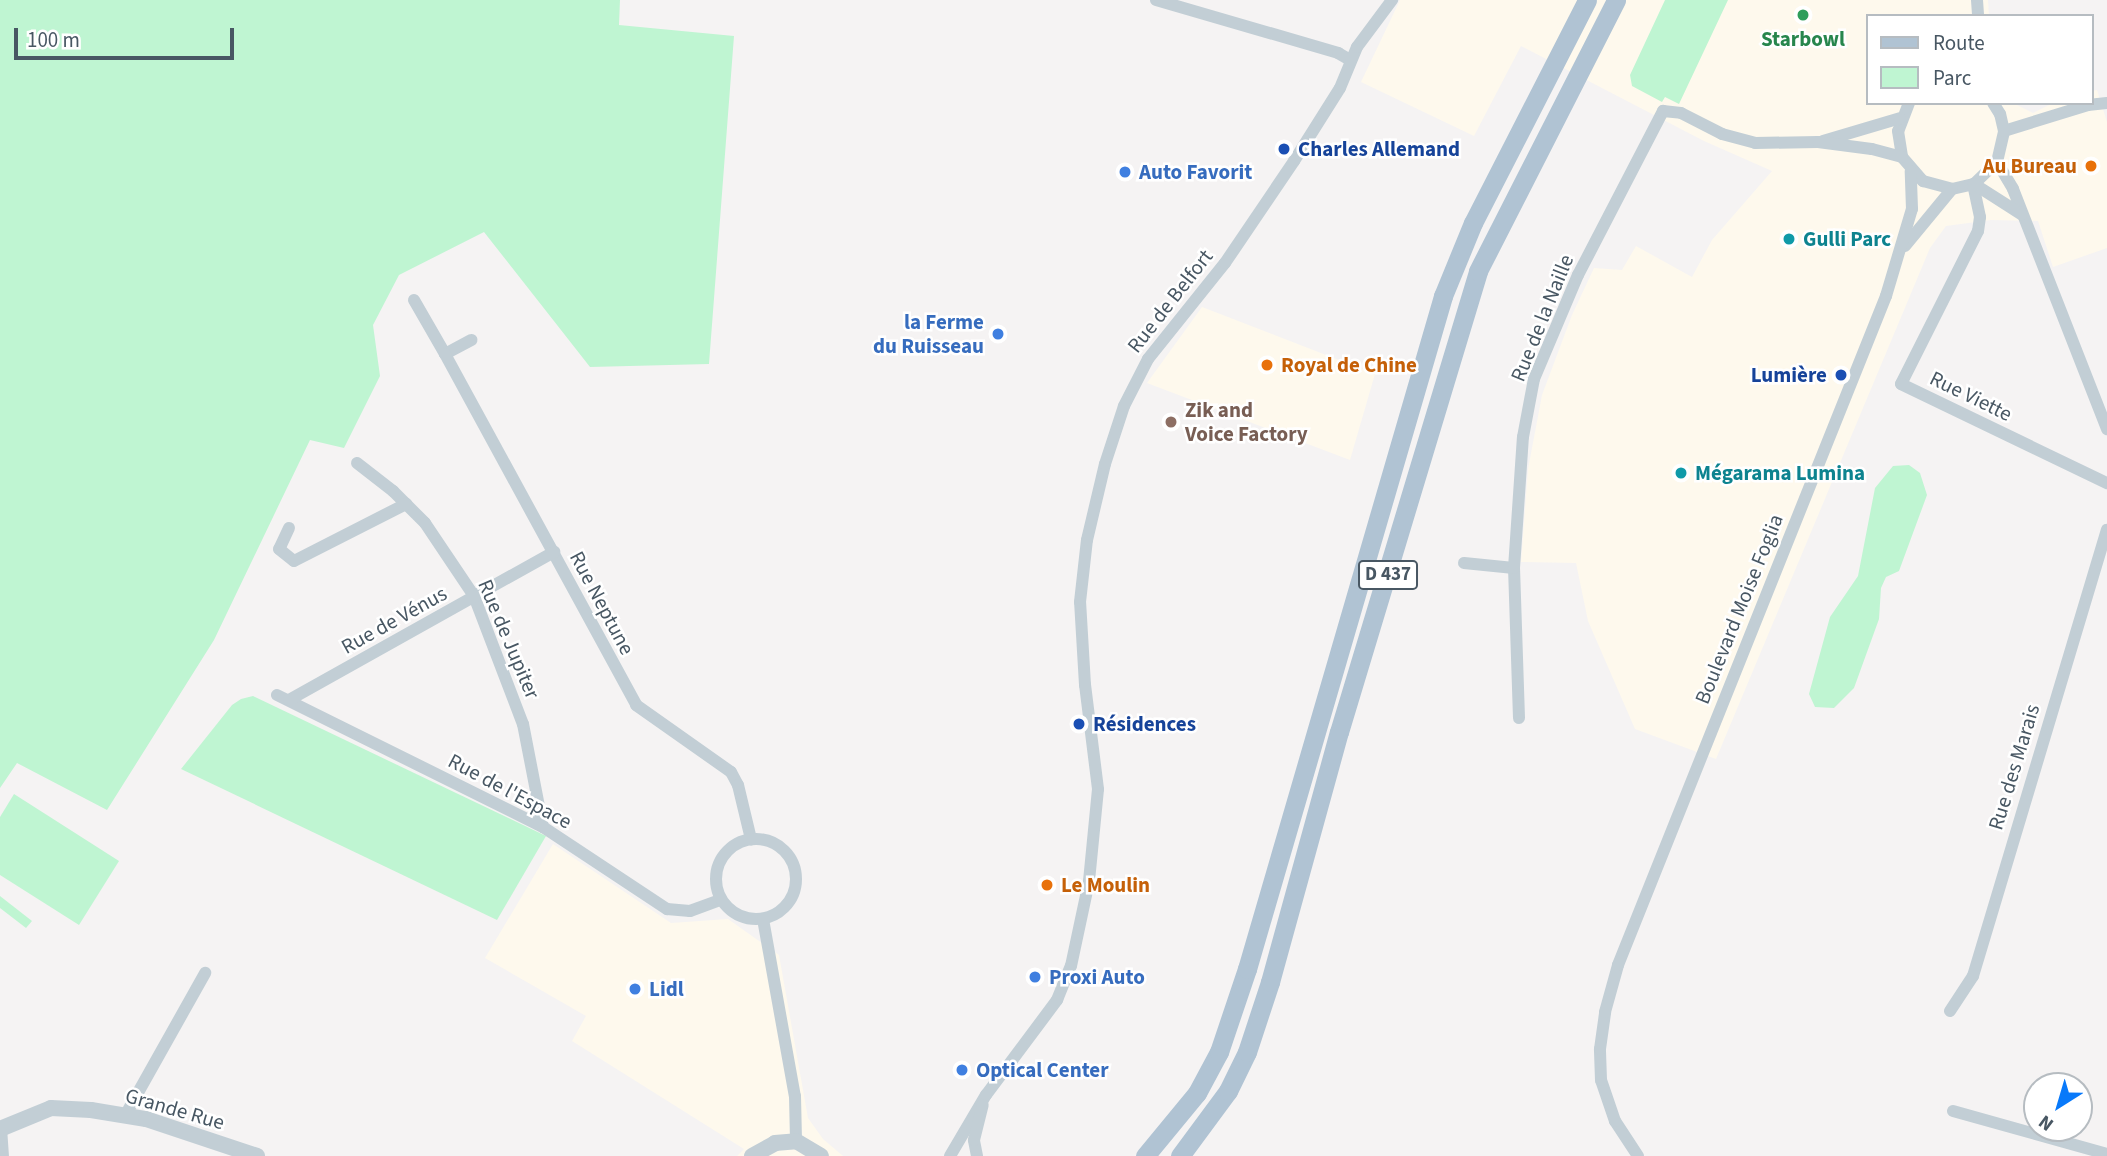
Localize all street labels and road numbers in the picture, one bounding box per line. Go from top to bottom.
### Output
street label: Rue de Belfort [1122,244,1218,358]
street label: Rue de la Naille [1505,251,1579,385]
street label: Rue Viette [1926,365,2016,427]
street label: Boulevard Moise Foglia [1689,510,1789,708]
street label: Rue Neptune [564,547,640,659]
road number: D 437 [1356,560,1420,590]
street label: Rue de Jupiter [473,576,545,702]
street label: Rue de Vénus [337,581,451,659]
street label: Rue des Marais [1983,701,2045,833]
street label: Rue de l'Espace [444,748,576,834]
street label: Grande Rue [123,1083,227,1135]

